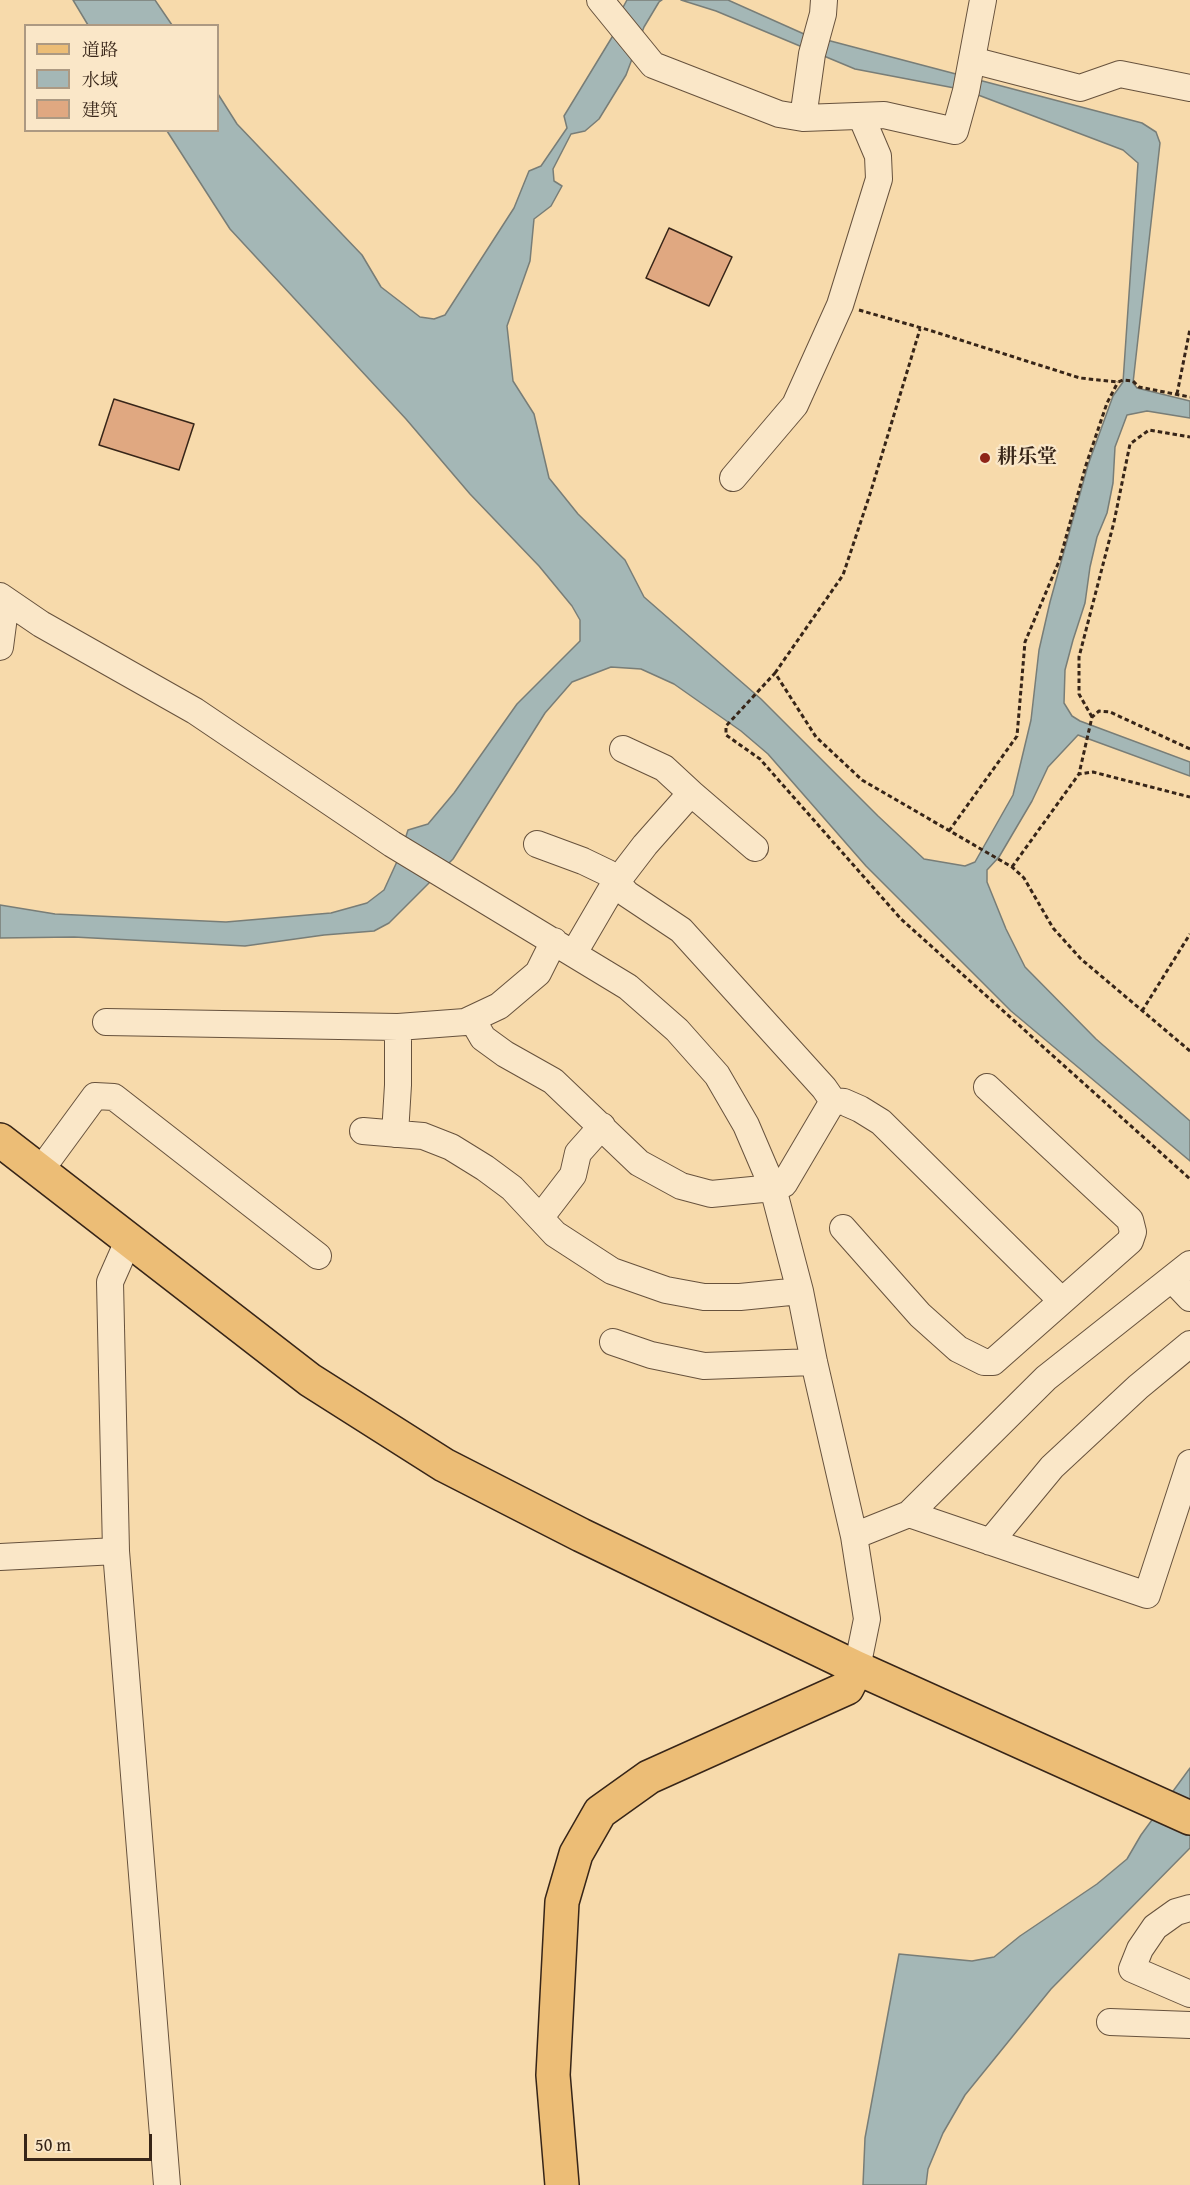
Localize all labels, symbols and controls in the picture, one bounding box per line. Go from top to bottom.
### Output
legend [24,24,219,132]
text: 道路 [82,36,118,63]
text: 水域 [82,66,118,93]
text: 建筑 [82,96,118,123]
place label: 耕乐堂 [997,446,1057,470]
marker: 耕乐堂 [978,451,992,465]
scale bar [27,2122,154,2160]
text: 50 m [35,2131,71,2158]

